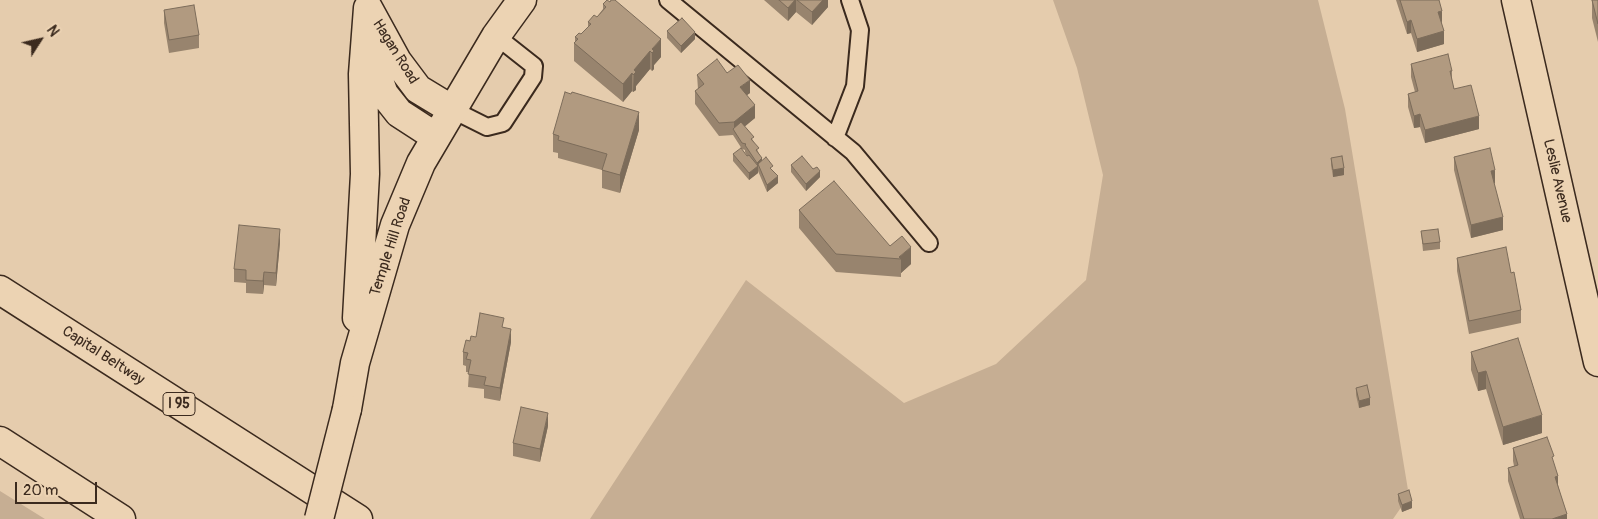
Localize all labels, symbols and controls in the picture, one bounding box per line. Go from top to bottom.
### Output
north arrow [15,15,65,65]
street label: Hagan Road [368,16,422,88]
text: N [43,22,62,40]
street label: Leslie Avenue [1539,137,1575,225]
street label: Temple Hill Road [367,195,415,299]
street label: Capital Beltway [58,323,148,389]
road number: I 95 [163,392,195,416]
scale bar [18,472,100,504]
text: 20 m [23,481,58,500]

